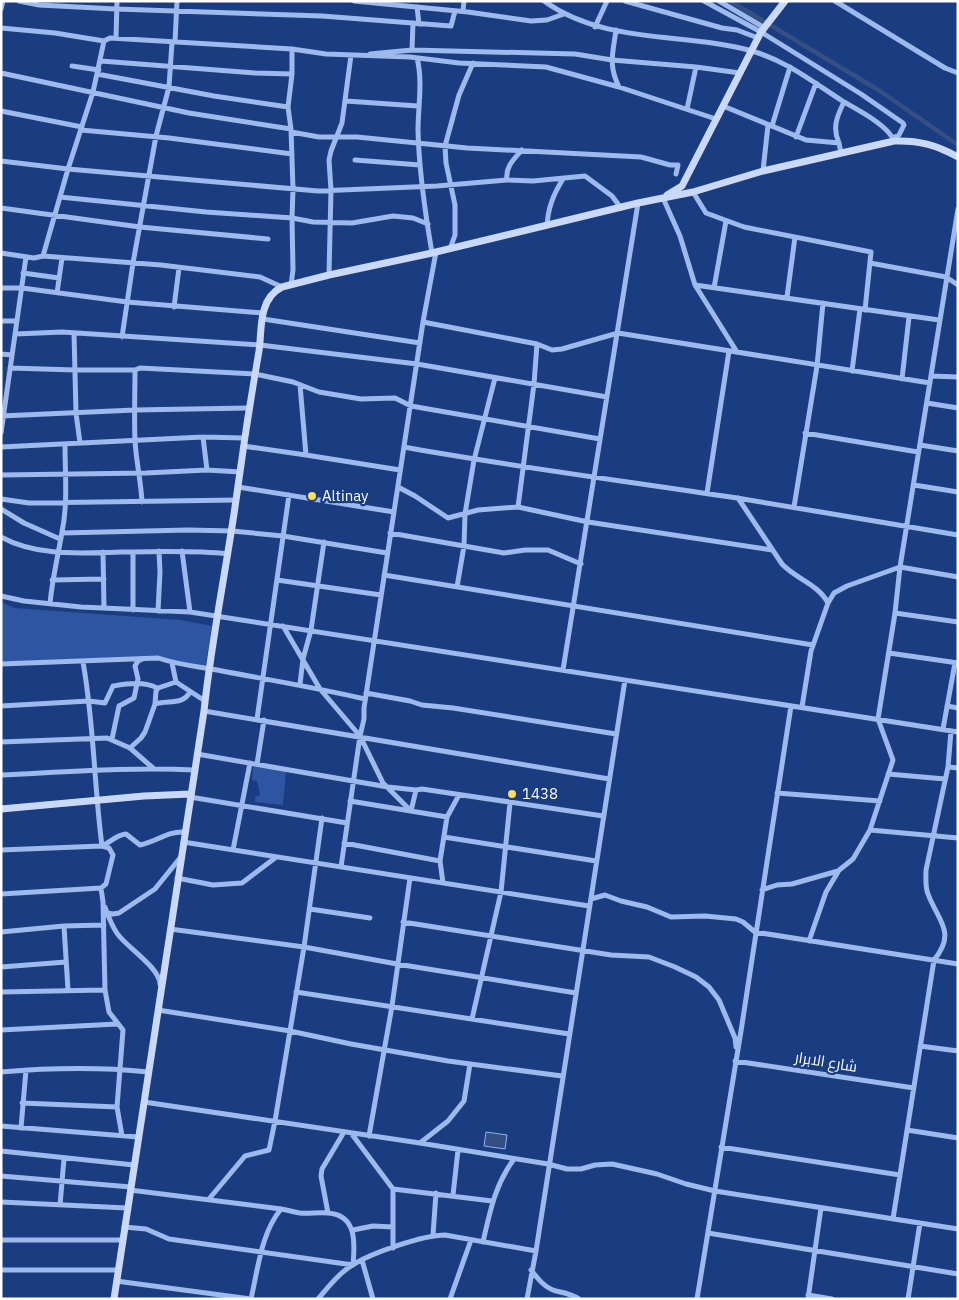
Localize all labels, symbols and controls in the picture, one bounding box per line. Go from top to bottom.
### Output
place label: Altinay [322,486,369,505]
marker: Altinay [306,490,318,502]
place label: 1438 [522,784,558,803]
marker: 1438 [506,788,518,800]
street label: شارع الابرار [792,1047,859,1078]

